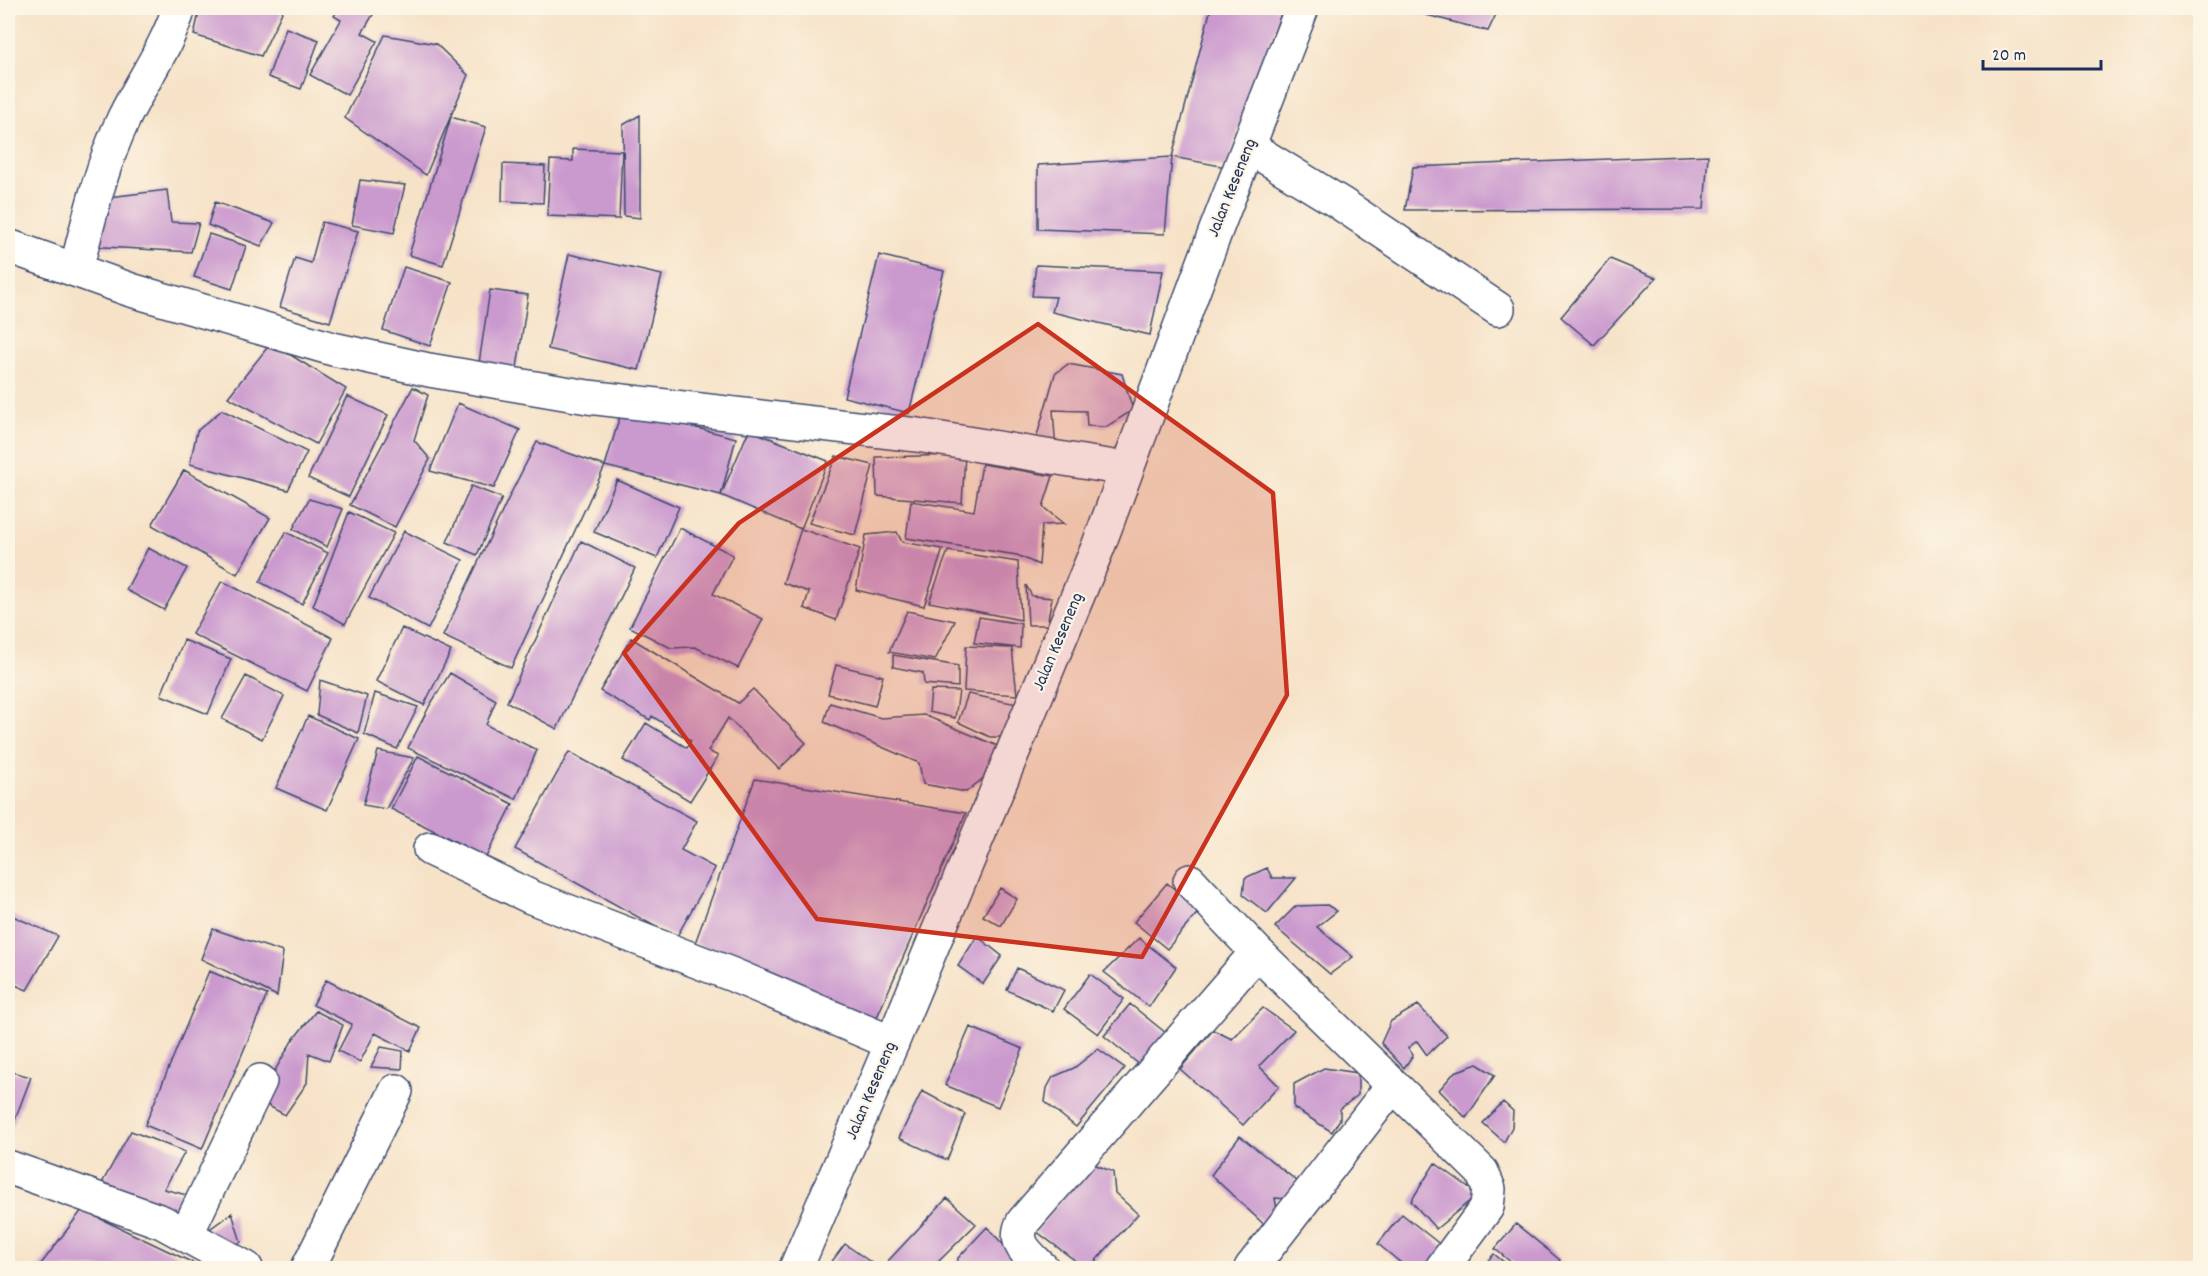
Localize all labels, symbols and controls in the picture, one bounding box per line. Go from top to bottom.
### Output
scale bar [1983,33,2102,71]
text: 20 m [1992,44,2026,69]
street label: Jalan Keseneng [1202,135,1264,241]
street label: Jalan Keseneng [1027,589,1091,695]
street label: Jalan Keseneng [840,1038,904,1144]

